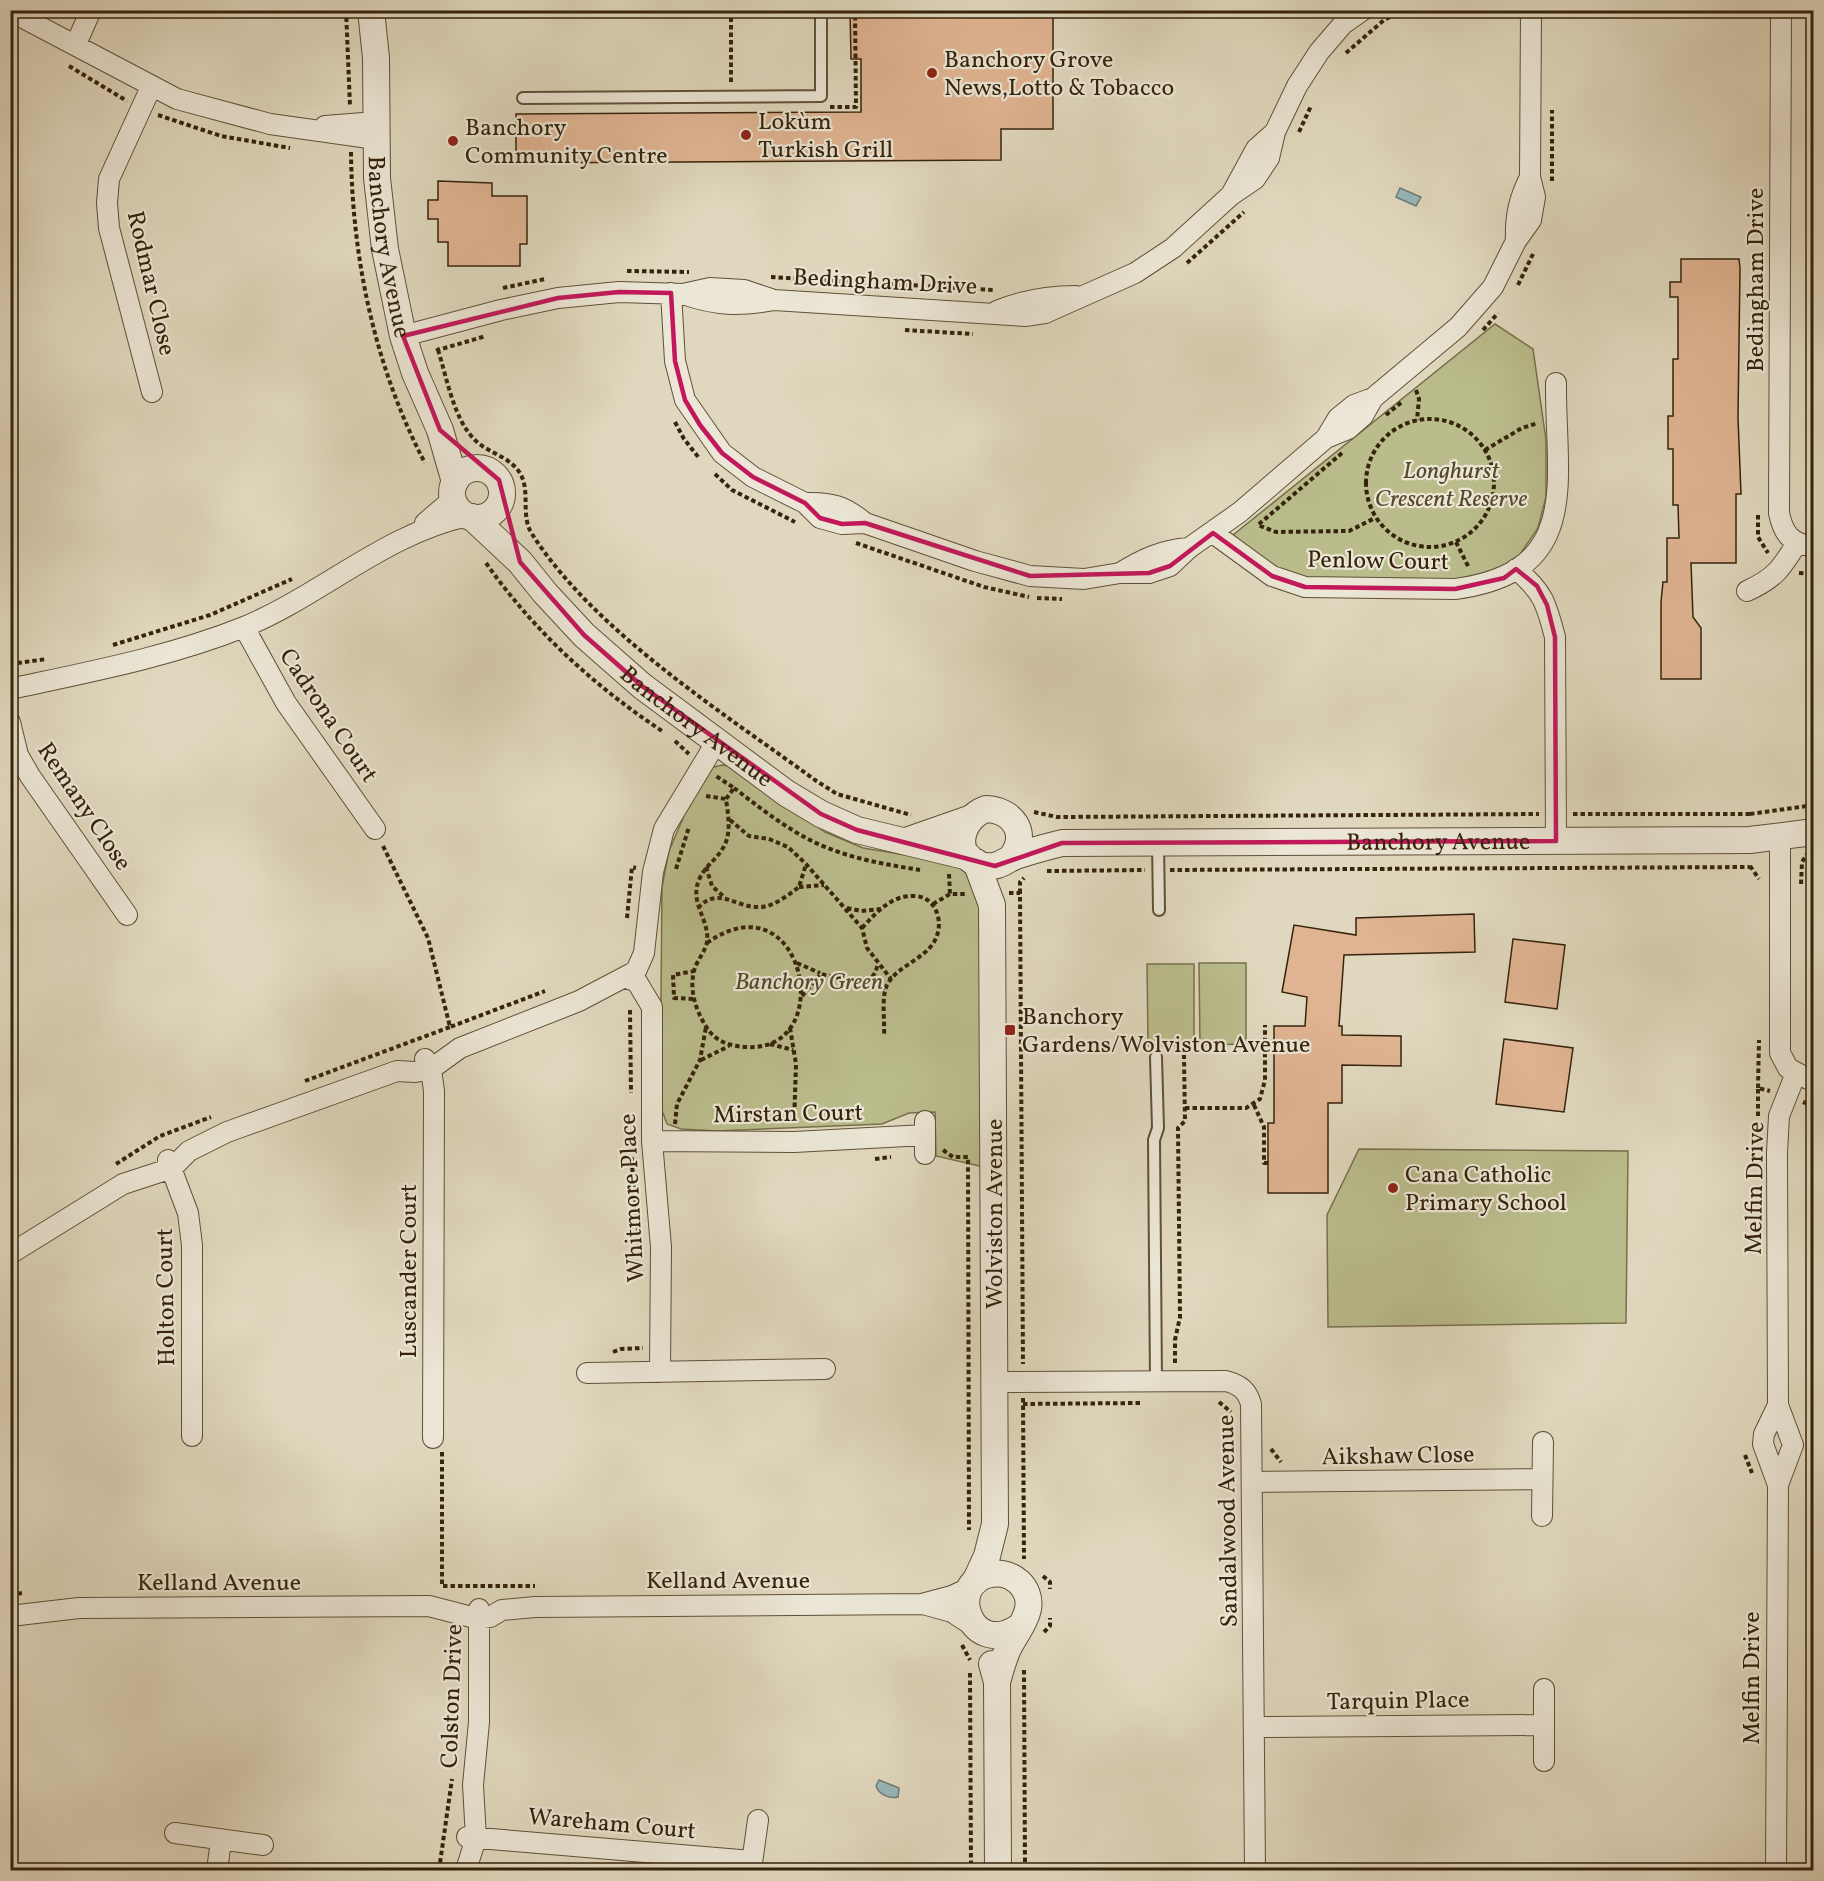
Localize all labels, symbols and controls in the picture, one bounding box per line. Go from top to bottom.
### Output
place label: Banchory Grove News,Lotto & Tobacco [944,44,1174,106]
marker: Banchory Grove News,Lotto & Tobacco [925,66,939,80]
place label: Lokùm Turkish Grill [758,106,893,168]
place label: Banchory Community Centre [465,112,668,174]
marker: Lokùm Turkish Grill [739,128,753,142]
marker: Banchory Community Centre [446,134,460,148]
street label: Banchory Avenue [358,156,418,341]
street label: Bedingham Drive [1740,188,1774,372]
street label: Rodmar Close [117,208,183,359]
street label: Bedingham Drive [792,261,978,305]
park label: Longhurst Crescent Reserve [1375,455,1528,517]
street label: Penlow Court [1307,544,1449,580]
street label: Cadrona Court [270,642,385,790]
street label: Banchory Avenue [611,659,779,797]
street label: Remany Close [28,736,139,878]
street label: Banchory Avenue [1346,826,1530,861]
park label: Banchory Green [735,966,883,1000]
place label: Banchory Gardens/Wolviston Avenue [1022,1001,1310,1063]
marker: Banchory Gardens/Wolviston Avenue [1003,1023,1017,1037]
street label: Mirstan Court [713,1097,863,1133]
street label: Whitmore Place [612,1113,654,1283]
street label: Wolviston Avenue [979,1119,1013,1309]
street label: Melfin Drive [1738,1121,1774,1255]
place label: Cana Catholic Primary School [1405,1159,1567,1221]
marker: Cana Catholic Primary School [1386,1181,1400,1195]
street label: Luscander Court [393,1184,427,1358]
street label: Holton Court [149,1228,185,1366]
street label: Sandalwood Avenue [1210,1414,1248,1628]
street label: Aikshaw Close [1321,1439,1475,1475]
street label: Kelland Avenue [646,1565,810,1599]
street label: Kelland Avenue [137,1567,301,1601]
street label: Melfin Drive [1736,1611,1770,1745]
street label: Colston Drive [433,1623,473,1769]
street label: Tarquin Place [1326,1684,1470,1720]
street label: Wareham Court [526,1801,697,1849]

